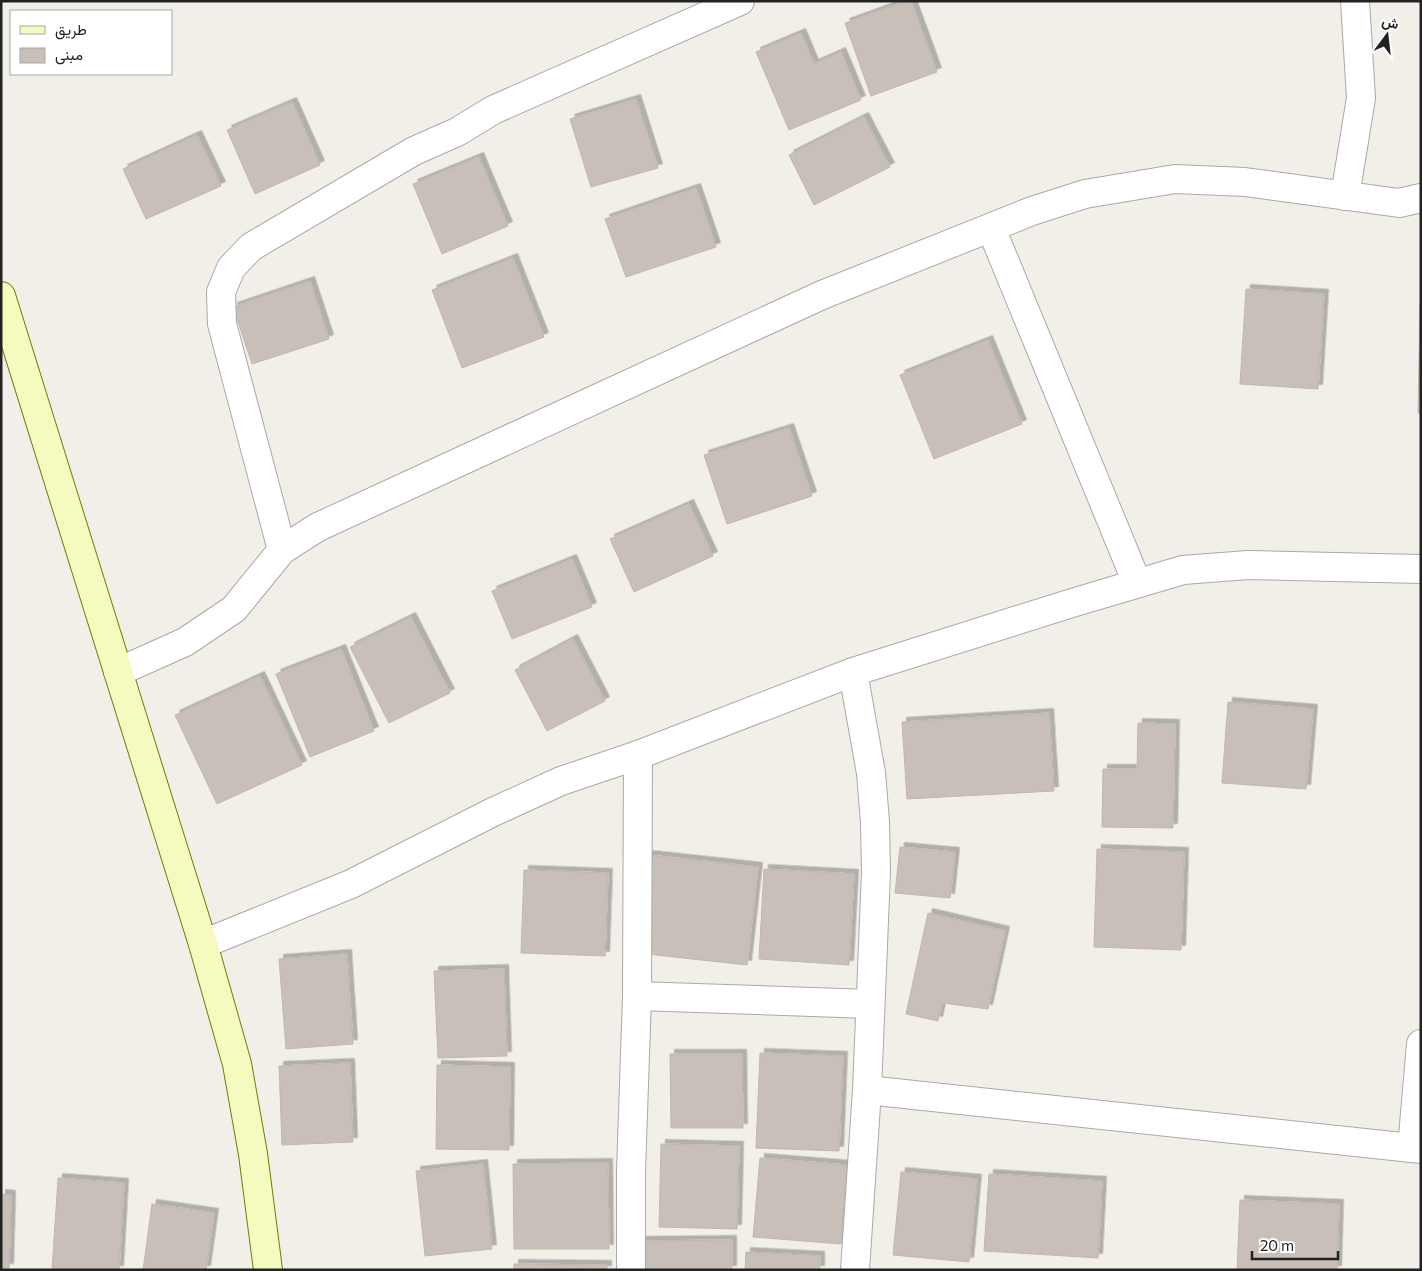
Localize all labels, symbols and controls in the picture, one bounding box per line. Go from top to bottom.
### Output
legend [10,10,172,75]
north arrow [1362,10,1412,60]
text: ش [1380,12,1401,33]
text: طريق [55,20,87,40]
text: مبنى [55,45,83,65]
scale bar [1252,1228,1338,1260]
text: 20 m [1260,1236,1294,1254]

